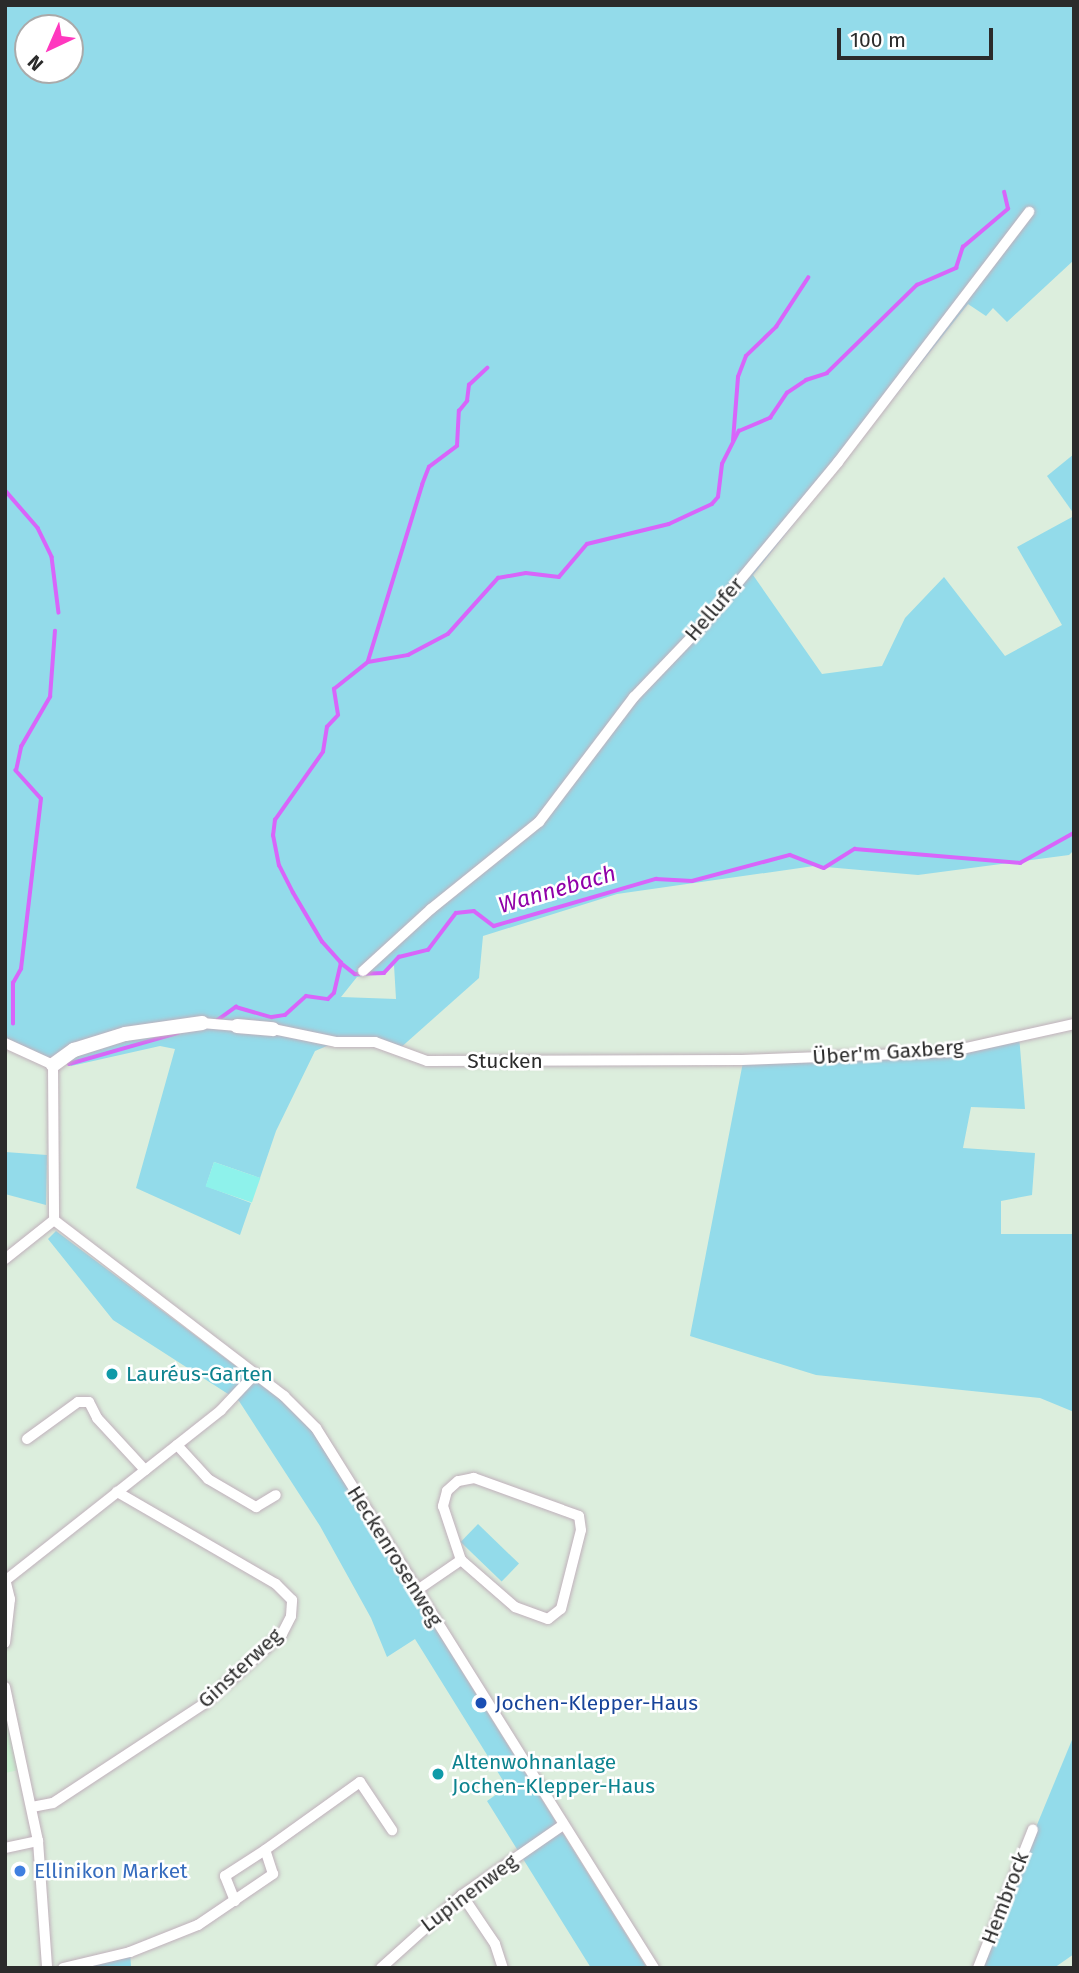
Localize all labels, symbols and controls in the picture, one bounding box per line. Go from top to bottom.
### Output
north arrow [14,14,84,84]
scale bar [841,14,997,58]
text: 100 m [850,27,906,53]
text: N [23,50,48,76]
street label: Hellufer [679,572,749,646]
water label: Wannebach [495,859,619,919]
street label: Über'm Gaxberg [811,1034,965,1070]
street label: Stucken [467,1048,543,1074]
place label: Lauréus-Garten [126,1361,273,1387]
marker: Lauréus-Garten [104,1366,120,1382]
street label: Heckenrosenweg [342,1481,448,1631]
street label: Ginsterweg [193,1623,287,1713]
place label: Jochen-Klepper-Haus [495,1690,698,1716]
marker: Jochen-Klepper-Haus [473,1695,489,1711]
place label: Altenwohnanlage Jochen-Klepper-Haus [452,1749,655,1799]
marker: Altenwohnanlage Jochen-Klepper-Haus [430,1766,446,1782]
street label: Hembrock [976,1848,1034,1948]
street label: Lupinenweg [416,1849,522,1937]
place label: Ellinikon Market [34,1858,188,1884]
marker: Ellinikon Market [12,1863,28,1879]

